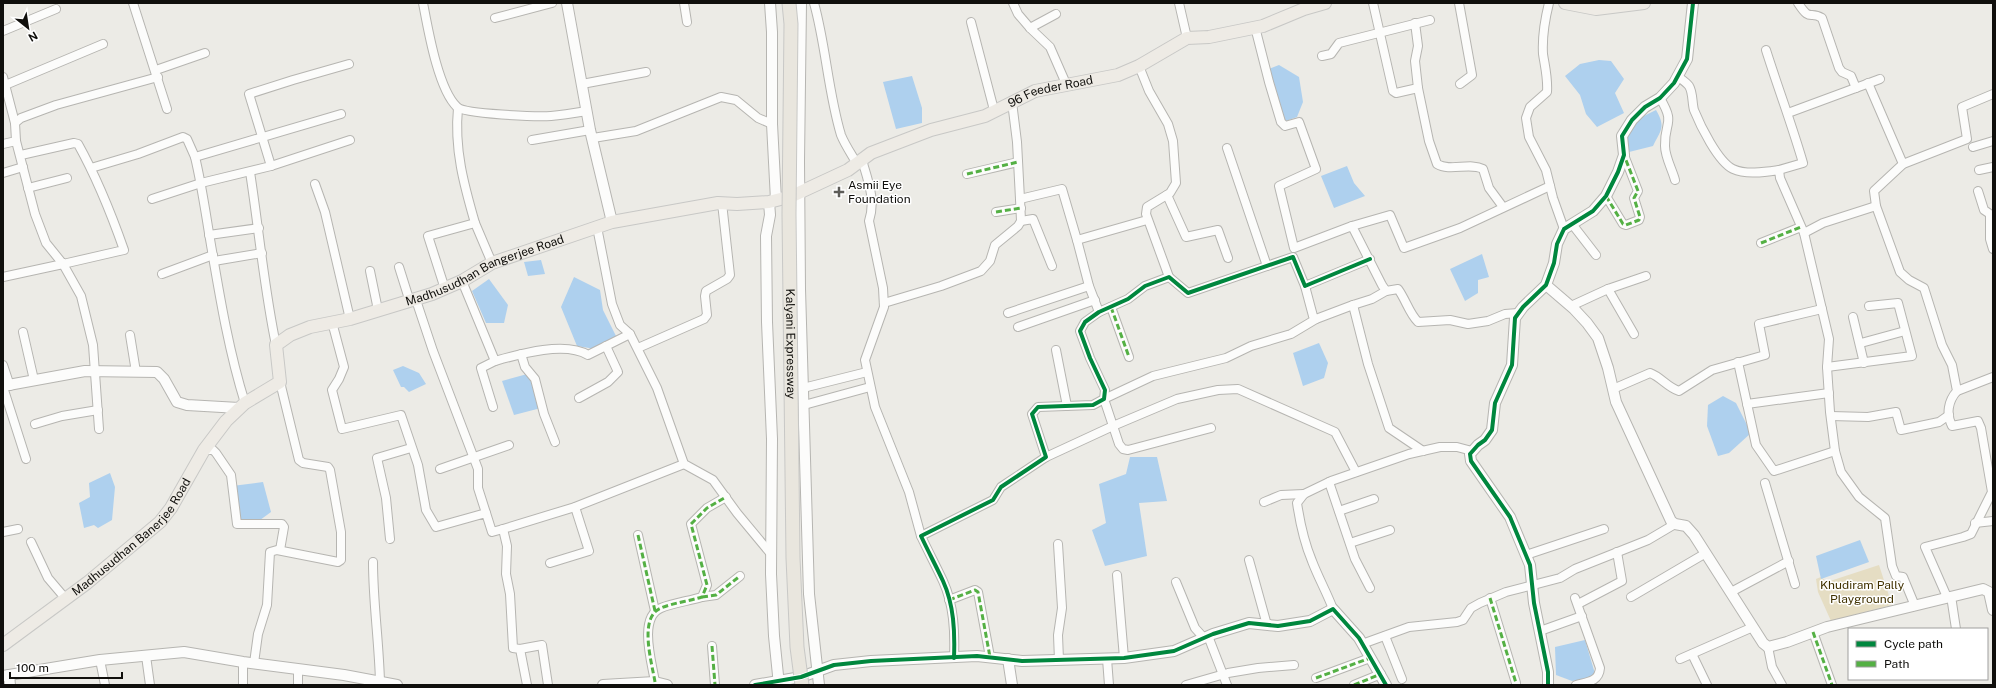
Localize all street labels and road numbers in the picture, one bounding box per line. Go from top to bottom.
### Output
street label: 96 Feeder Road [1005,73,1094,110]
street label: Madhusudhan Bangerjee Road [404,232,566,309]
street label: Kalyani Expressway [783,288,798,400]
street label: Madhusudhan Banerjee Road [69,476,194,599]

